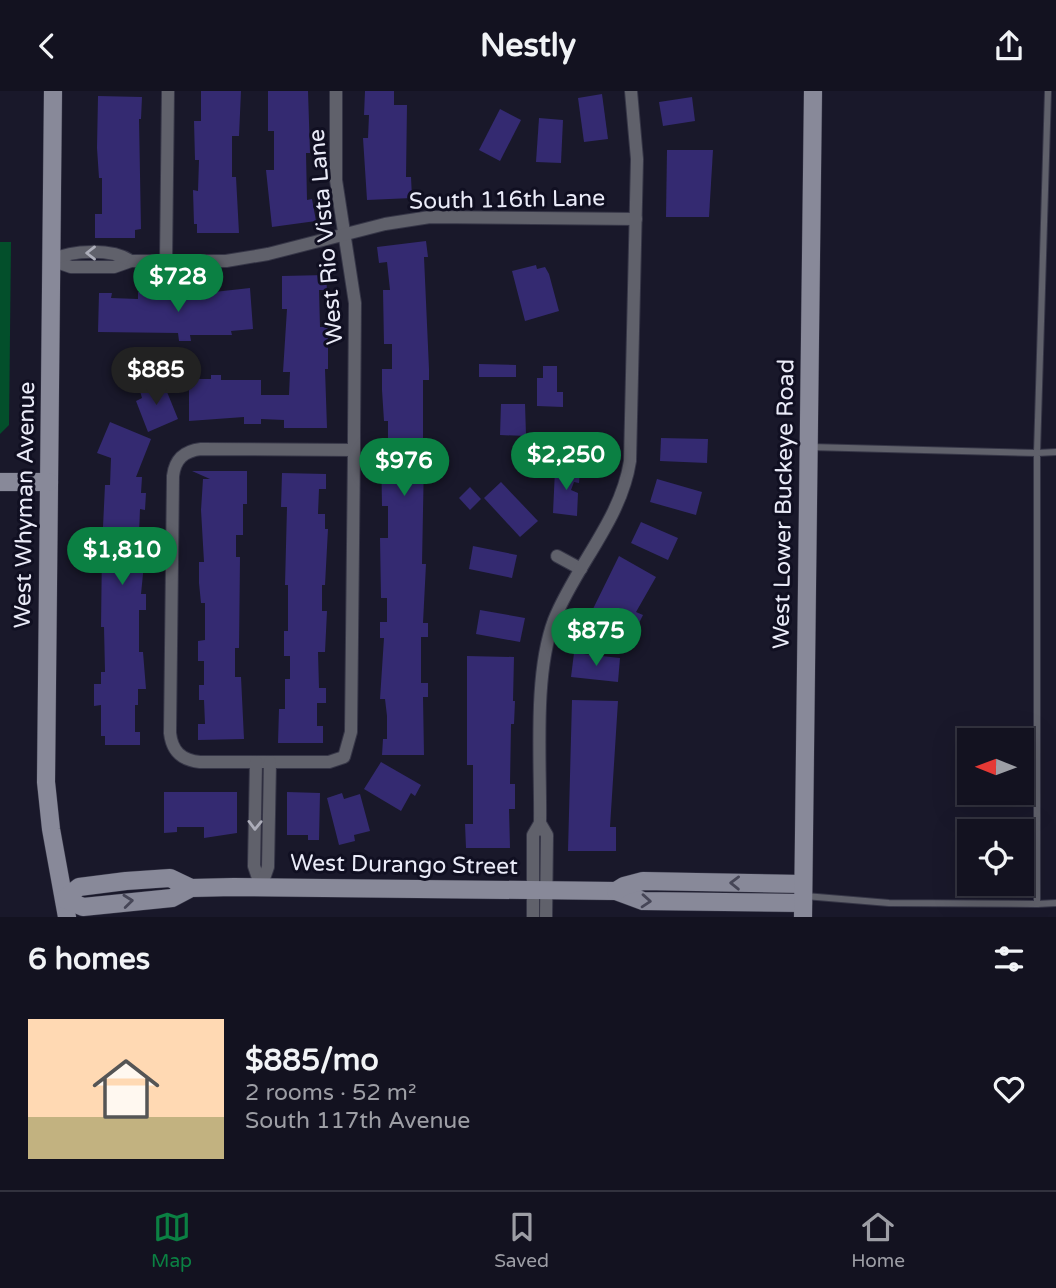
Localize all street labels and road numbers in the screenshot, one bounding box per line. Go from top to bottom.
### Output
street label: West Rio Vista Lane [303,128,349,346]
street label: South 116th Lane [409,184,605,216]
street label: West Lower Buckeye Road [767,359,801,649]
street label: West Whyman Avenue [9,381,41,629]
street label: West Durango Street [290,849,518,881]

